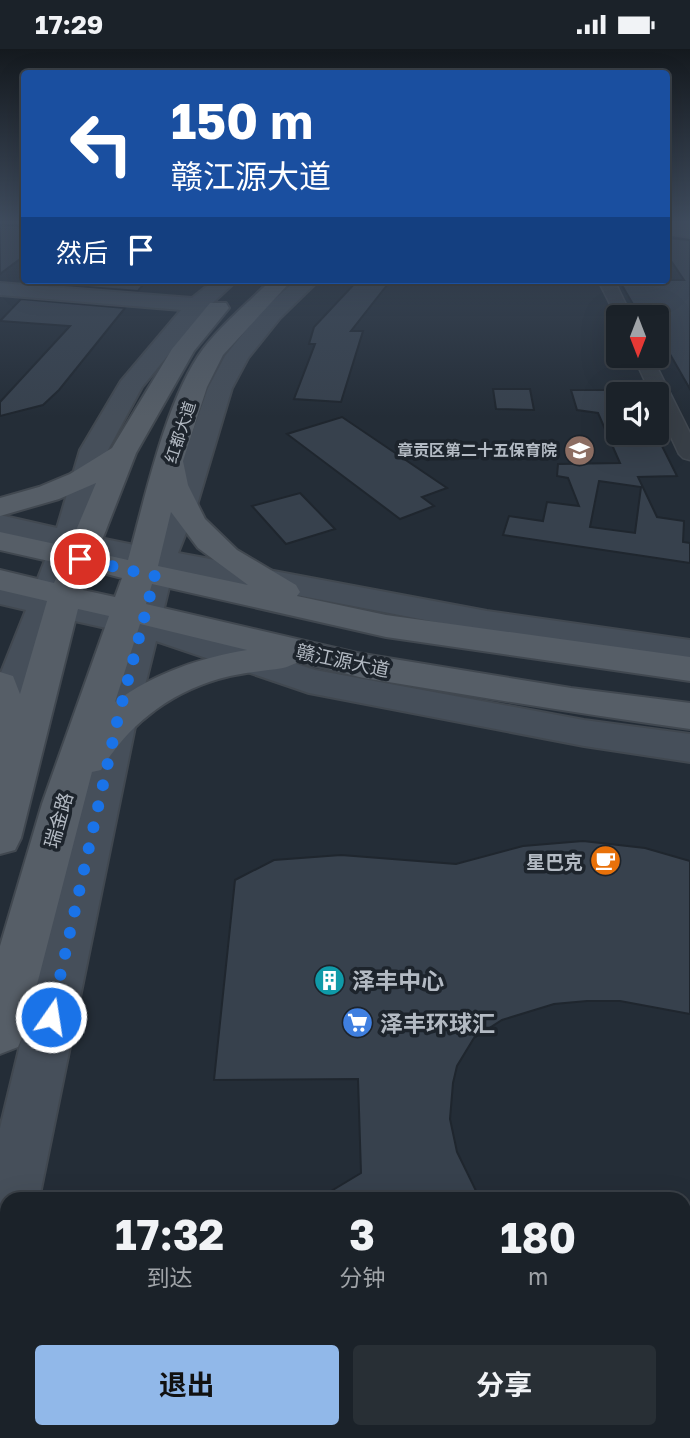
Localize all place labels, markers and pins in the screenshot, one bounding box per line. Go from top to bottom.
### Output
school or university icon: 章贡区第二十五保育院 [563,433,597,467]
place label: 章贡区第二十五保育院 [397,440,557,460]
pin [50,529,110,589]
cafe icon: 星巴克 [589,844,623,878]
place label: 星巴克 [526,850,583,873]
building icon: 泽丰中心 [312,963,346,997]
place label: 泽丰中心 [352,966,444,994]
supermarket icon: 泽丰环球汇 [340,1006,374,1040]
place label: 泽丰环球汇 [380,1009,495,1037]

